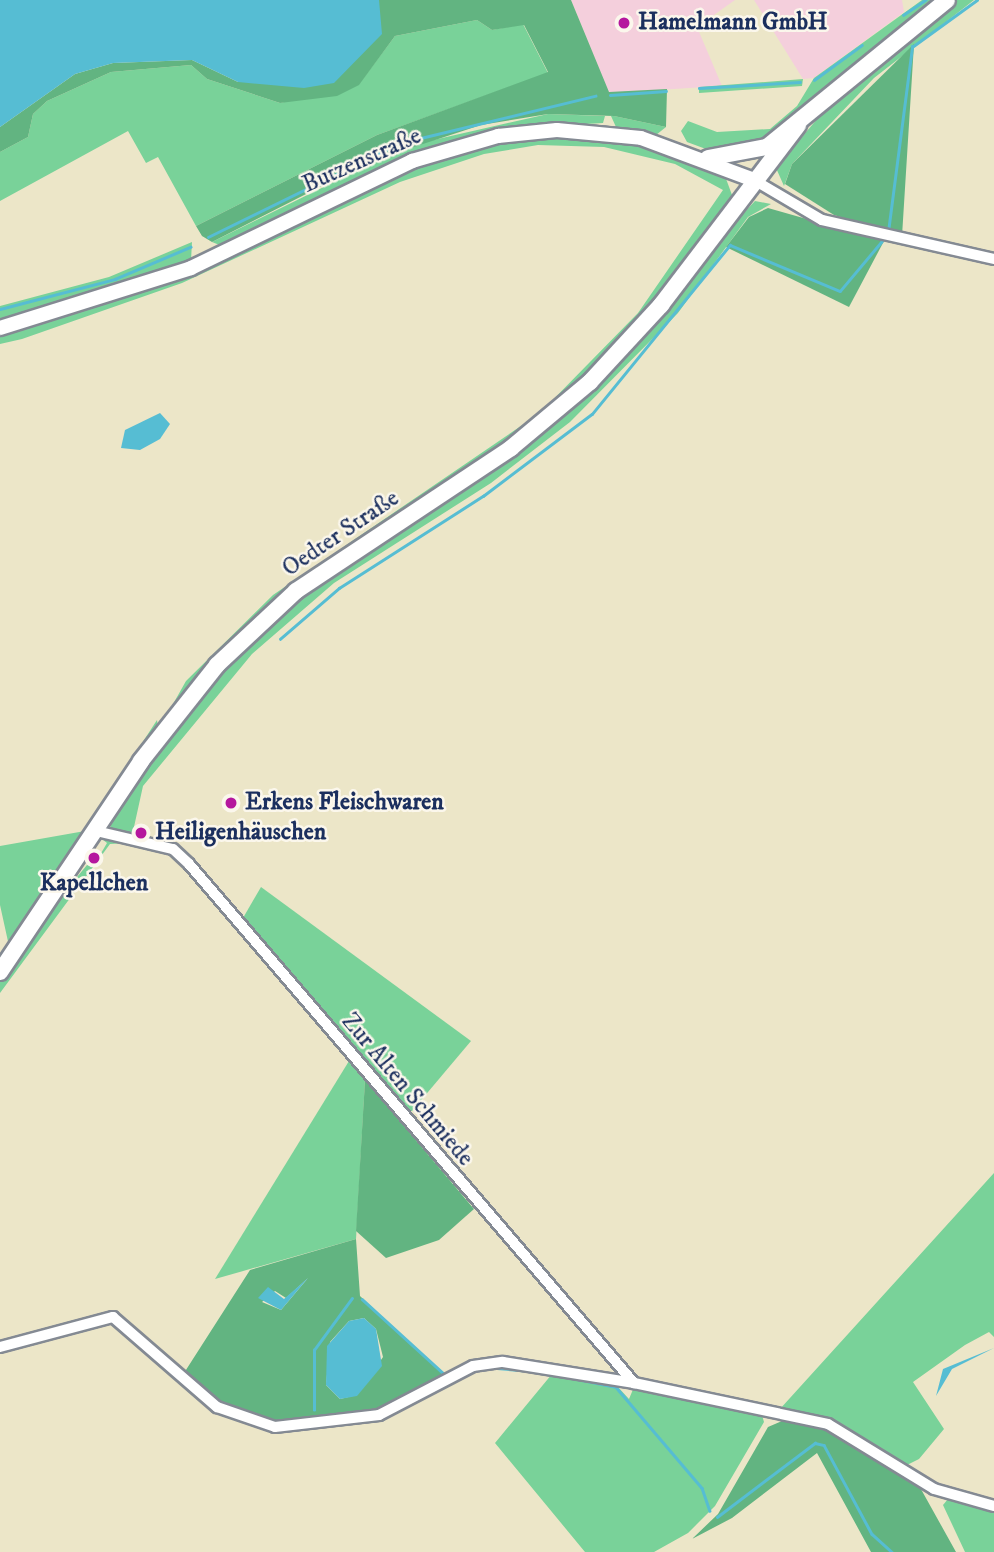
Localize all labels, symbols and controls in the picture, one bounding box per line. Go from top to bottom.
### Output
place label: Hamelmann GmbH [638,9,828,37]
marker: Hamelmann GmbH [616,15,632,31]
street label: Butzenstraße [298,122,426,200]
street label: Oedter Straße [277,484,405,584]
place label: Erkens Fleischwaren [245,789,444,817]
marker: Erkens Fleischwaren [223,795,239,811]
place label: Heiligenhäuschen [155,819,326,847]
marker: Heiligenhäuschen [133,825,149,841]
marker: Kapellchen [86,850,102,866]
place label: Kapellchen [40,870,148,898]
street label: Zur Alten Schmiede [335,1008,479,1172]

